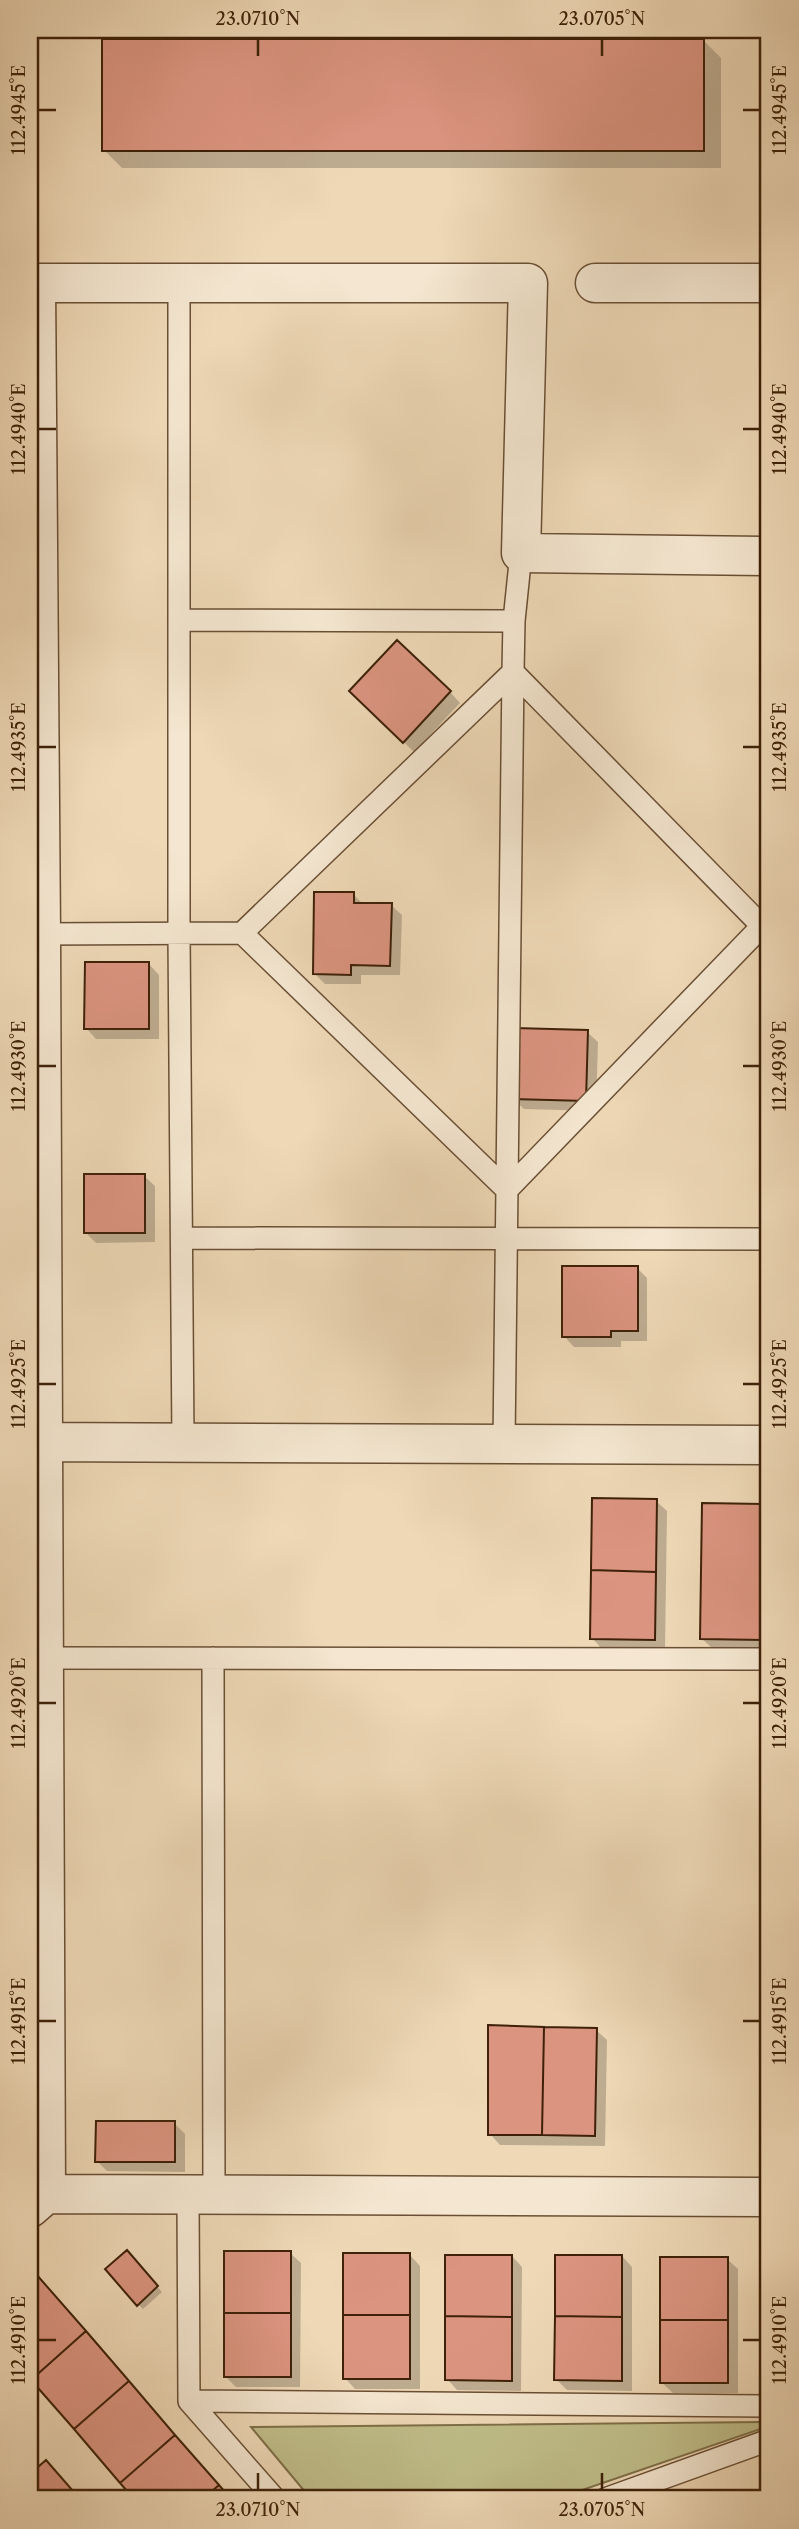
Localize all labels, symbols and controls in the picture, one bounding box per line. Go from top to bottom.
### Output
text: 23.0710°N [216,8,301,30]
text: 23.0705°N [559,8,646,30]
text: 112.4945°E [8,65,30,155]
text: 112.4945°E [769,65,791,155]
text: 112.4940°E [8,383,30,475]
text: 112.4940°E [769,383,791,475]
text: 112.4935°E [8,702,30,792]
text: 112.4935°E [769,702,791,792]
text: 112.4930°E [8,1021,30,1111]
text: 112.4930°E [769,1021,791,1111]
text: 112.4925°E [8,1339,30,1429]
text: 112.4925°E [769,1339,791,1429]
text: 112.4920°E [8,1657,30,1749]
text: 112.4920°E [769,1657,791,1749]
text: 112.4915°E [8,1978,30,2064]
text: 112.4915°E [769,1978,791,2064]
text: 112.4910°E [8,2296,30,2384]
text: 112.4910°E [769,2296,791,2384]
text: 23.0710°N [216,2499,301,2521]
text: 23.0705°N [559,2499,646,2521]

